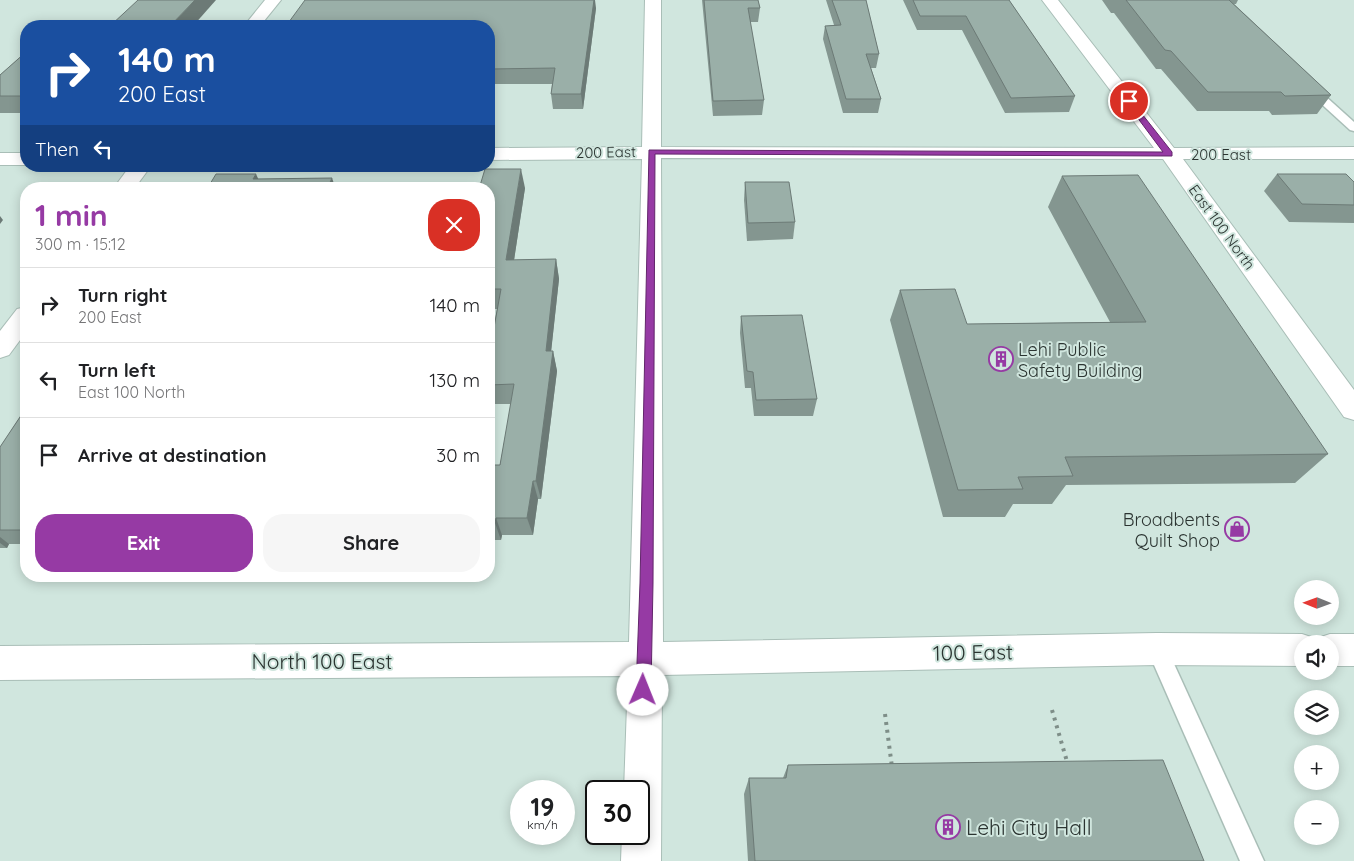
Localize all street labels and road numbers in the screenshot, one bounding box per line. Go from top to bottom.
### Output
street label: 200 East [576,142,636,162]
street label: 200 East [1191,145,1251,164]
street label: East 100 North [1185,181,1259,273]
street label: 100 East [933,638,1013,666]
street label: North 100 East [252,648,392,674]

